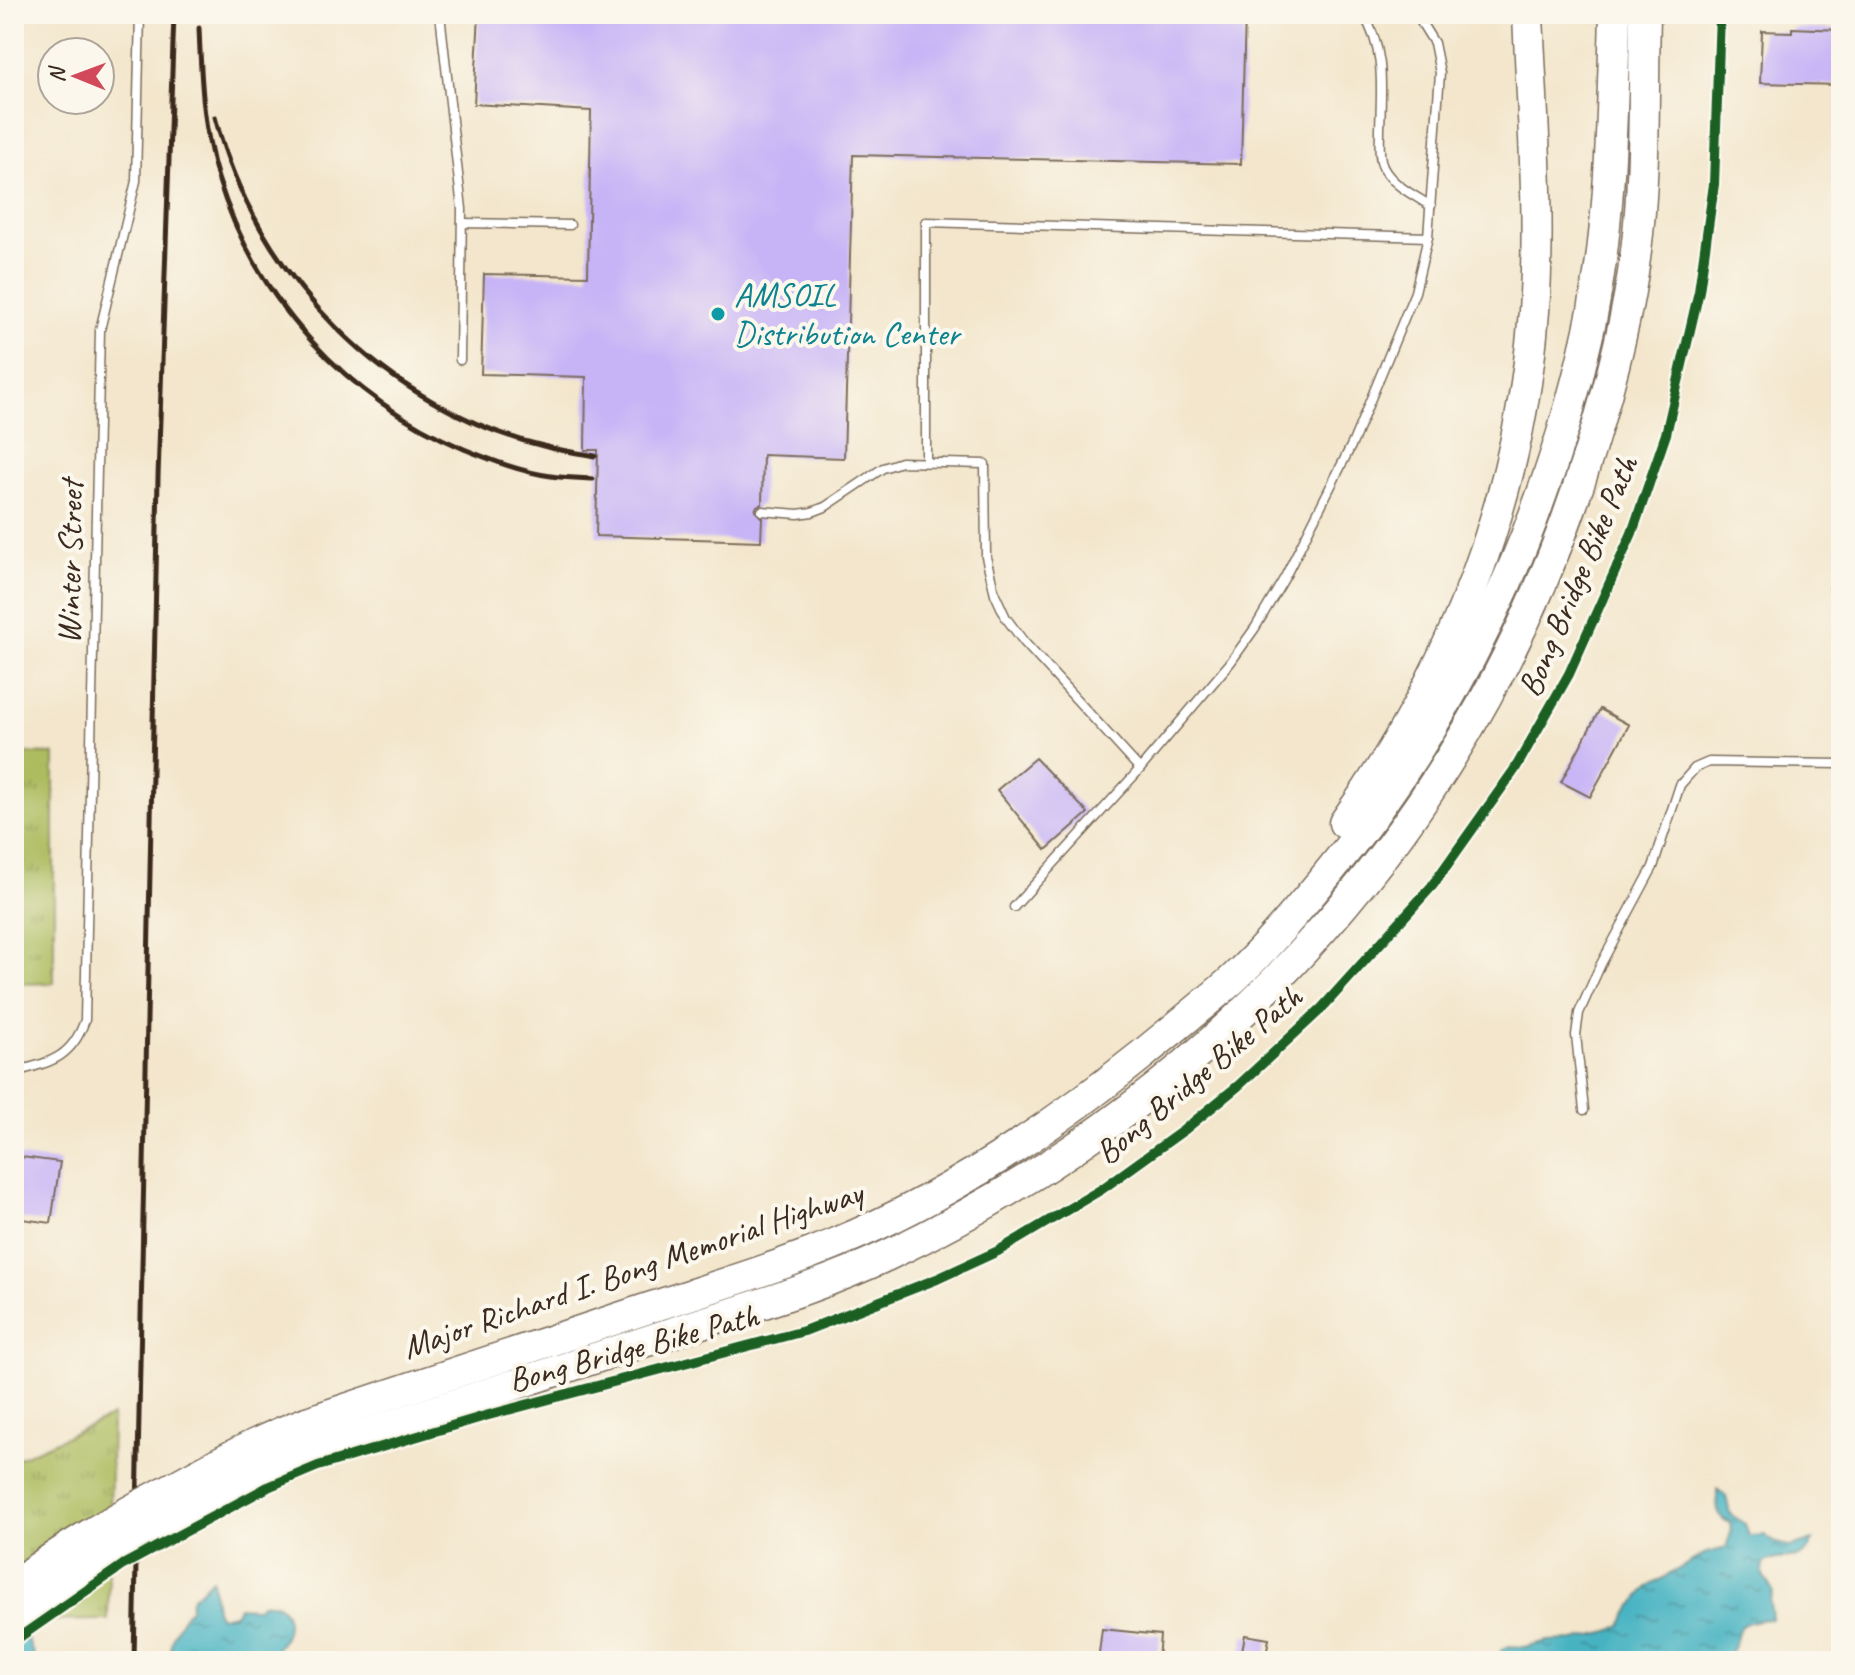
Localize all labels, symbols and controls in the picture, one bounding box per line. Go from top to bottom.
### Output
north arrow [36,36,116,116]
text: N [43,65,71,83]
place label: AMSOIL Distribution Center [734,273,962,355]
marker: AMSOIL Distribution Center [709,305,727,323]
street label: Bong Bridge Bike Path [1507,448,1648,703]
street label: Winter Street [47,475,93,644]
street label: Bong Bridge Bike Path [1086,974,1312,1173]
street label: Major Richard I. Bong Memorial Highway [397,1169,871,1368]
street label: Bong Bridge Bike Path [503,1293,764,1402]

